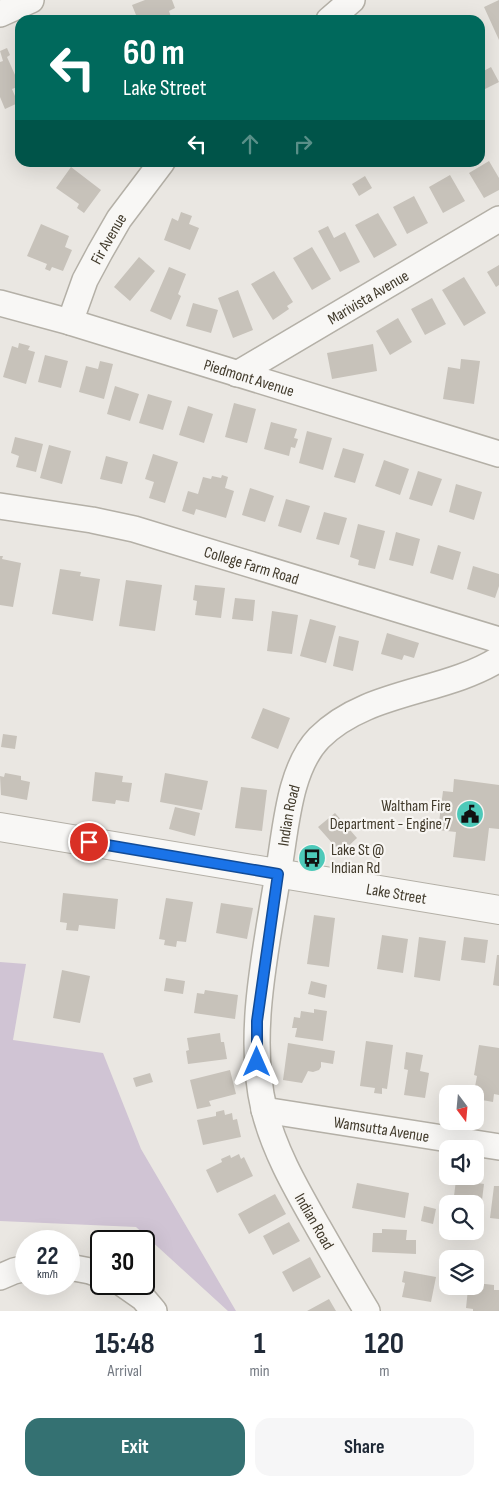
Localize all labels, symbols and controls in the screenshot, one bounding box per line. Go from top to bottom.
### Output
text: 60 m [123,32,185,75]
icon: left [40,35,105,100]
text: Lake Street [123,75,206,102]
icon: left [183,130,211,158]
icon: ahead [236,130,264,158]
icon: right [289,130,317,158]
street label: Fir Avenue [87,210,131,268]
street label: Marivista Avenue [325,267,413,329]
street label: Piedmont Avenue [201,356,296,401]
street label: College Farm Road [202,543,301,590]
street label: Indian Road [274,783,305,848]
place label: Waltham Fire Department - Engine 7 [330,797,452,834]
public building icon: Waltham Fire Department - Engine 7 [455,799,485,829]
pin [68,821,110,863]
icon: arrive [75,828,103,856]
place label: Lake St @ Indian Rd [331,841,384,878]
bus stop icon: Lake St @ Indian Rd [297,843,327,873]
street label: Lake Street [365,880,428,909]
position arrow [230,1035,282,1087]
north arrow [439,1085,484,1130]
map controls [439,1085,484,1295]
street label: Wamsutta Avenue [332,1113,430,1147]
button: sound [439,1140,484,1185]
street label: Indian Road [290,1190,337,1253]
button: search [439,1195,484,1240]
speed limit sign: 30 [90,1230,155,1295]
text: 22 [37,1241,58,1272]
button: layers [439,1250,484,1295]
text: km/h [37,1267,58,1282]
text: 15:48 [95,1326,155,1362]
text: 1 [254,1326,266,1362]
text: 120 [365,1326,404,1362]
text: Arrival [108,1362,142,1381]
text: min [250,1362,270,1381]
text: m [379,1362,389,1381]
button: Exit [25,1418,245,1476]
button: Share [255,1418,474,1476]

